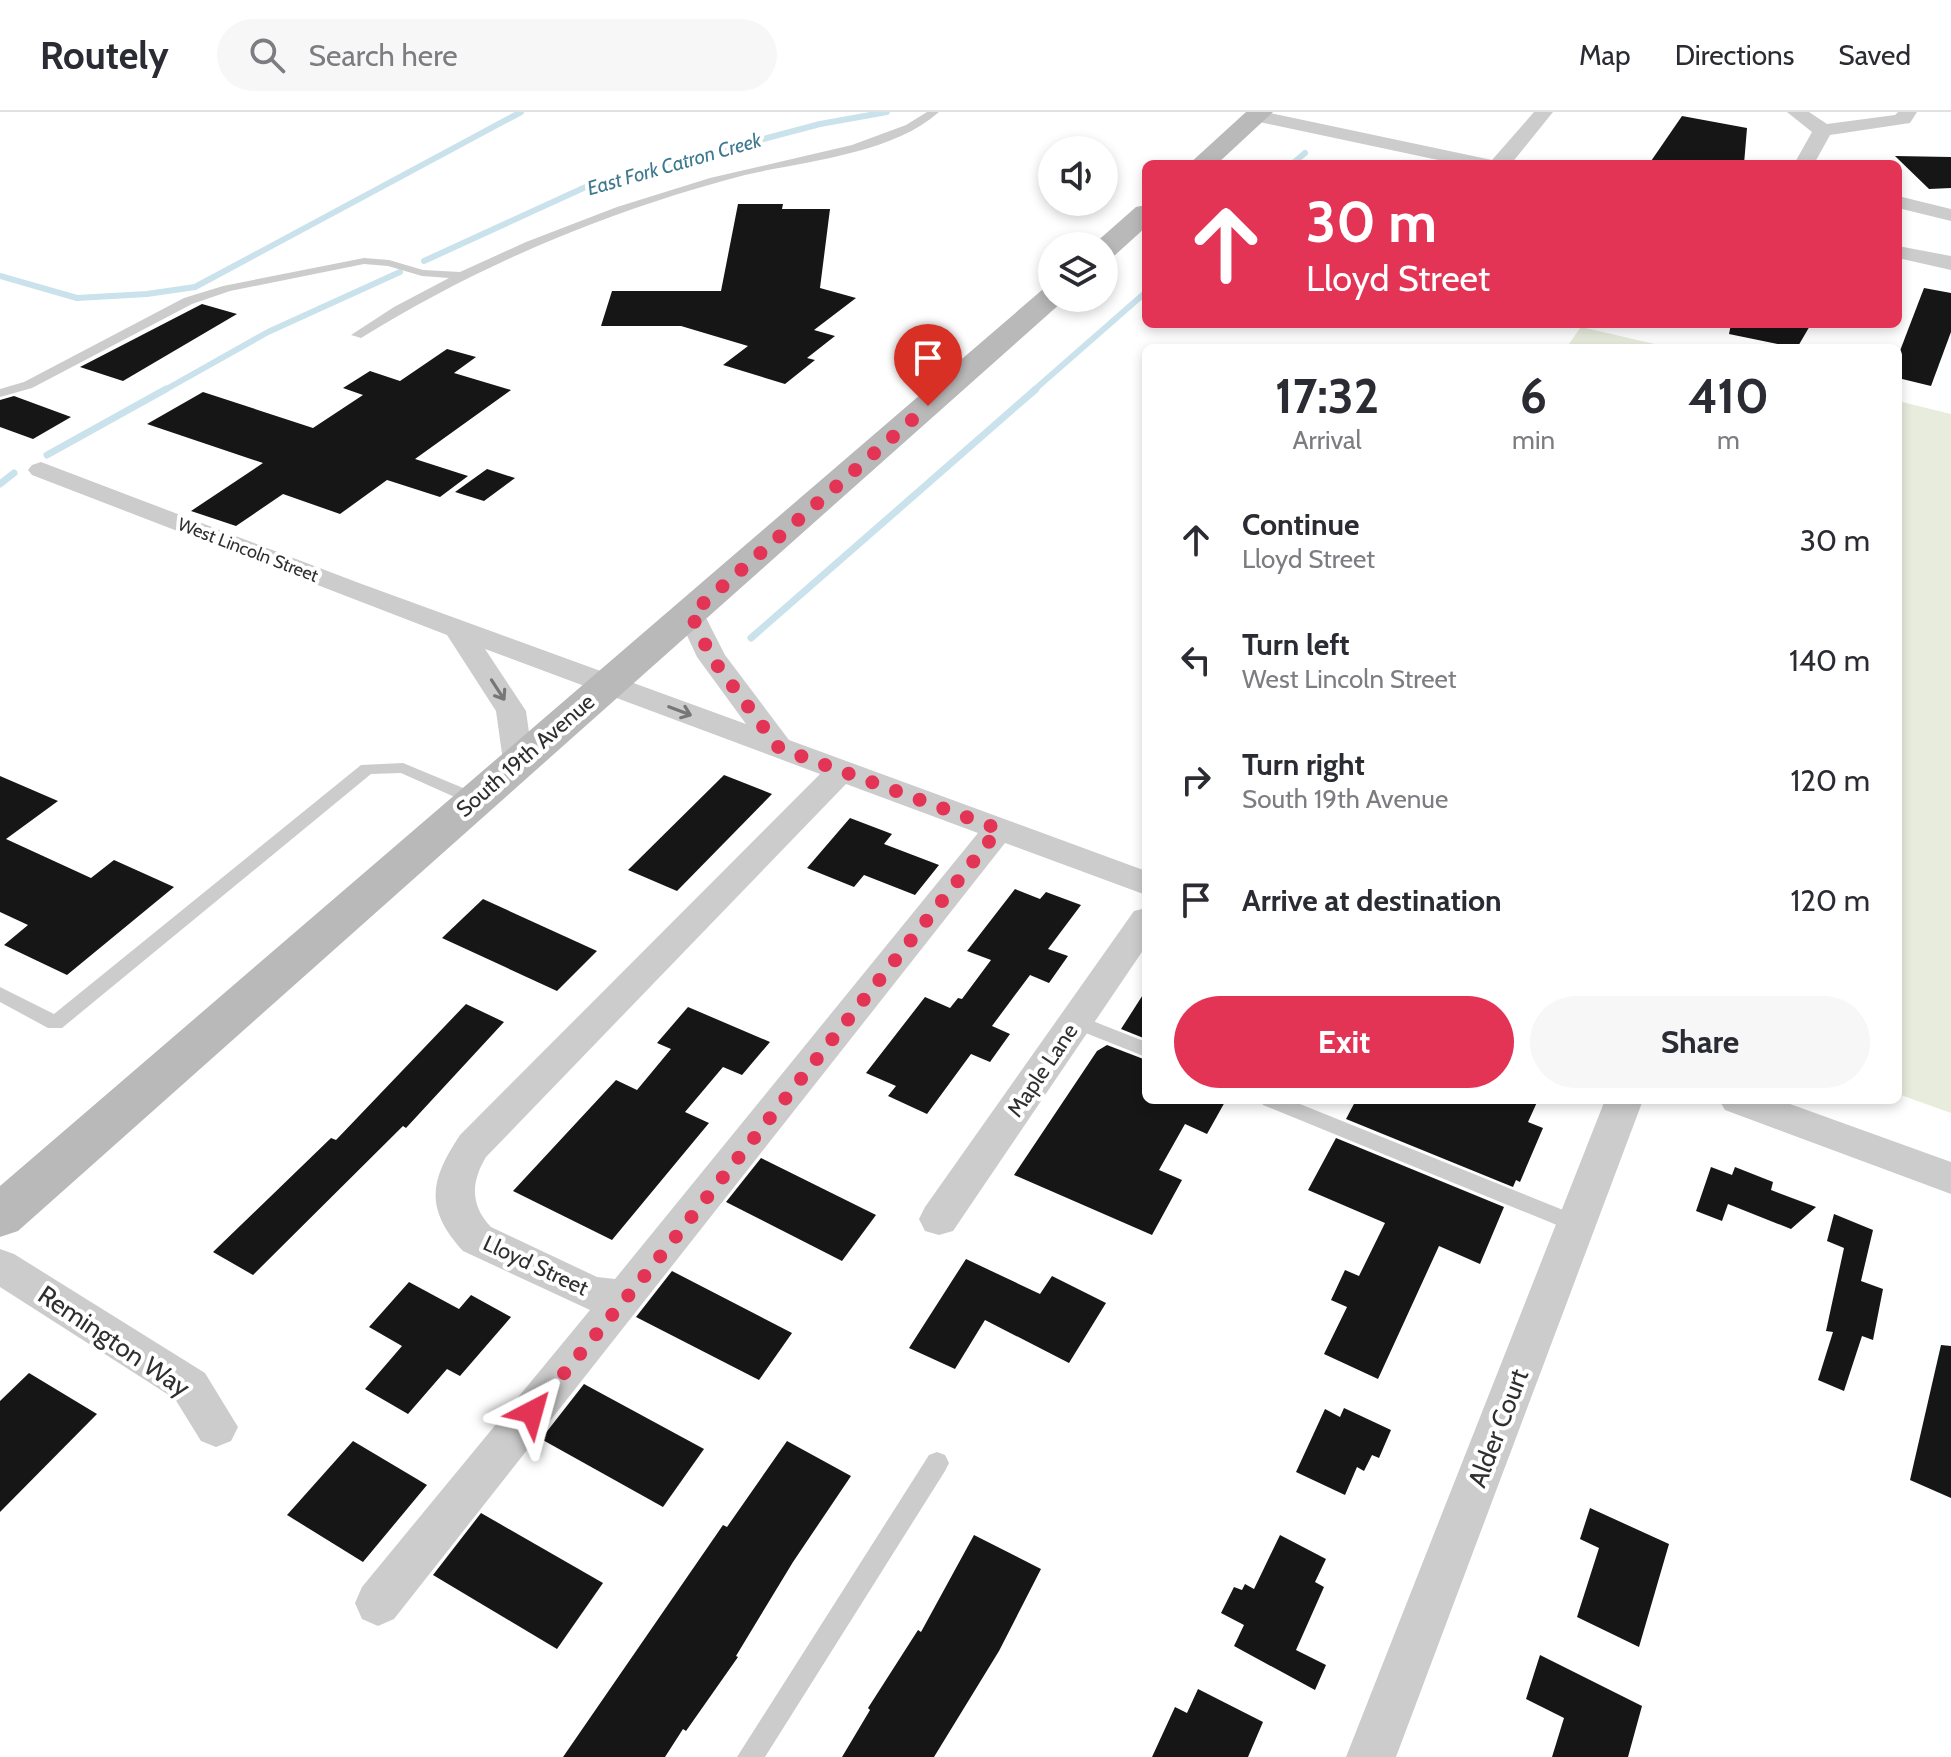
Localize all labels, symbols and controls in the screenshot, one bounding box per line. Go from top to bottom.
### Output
search box [217,19,777,91]
text: Routely [40,32,169,79]
icon: search [245,33,289,77]
text: Search here [309,37,458,74]
text: Map [1579,38,1631,72]
text: Directions [1675,38,1794,72]
text: Saved [1838,38,1911,72]
water label: East Fork Catron Creek [584,127,765,200]
map controls [1038,136,1118,312]
button: sound [1038,136,1118,216]
text: 30 m [1306,188,1437,256]
icon: ahead [1174,192,1278,296]
button: layers [1038,232,1118,312]
text: Lloyd Street [1306,256,1490,300]
pin [894,324,962,406]
icon: arrive [906,336,950,380]
text: 17:32 [1275,367,1379,425]
text: 6 [1520,367,1547,425]
text: 410 [1688,367,1769,425]
text: Arrival [1292,424,1362,456]
text: min [1512,424,1555,456]
text: m [1717,424,1740,456]
text: Continue [1242,506,1359,543]
street label: West Lincoln Street [175,513,321,587]
icon: ahead [1174,518,1218,562]
text: 30 m [1800,522,1870,559]
text: Lloyd Street [1242,543,1375,575]
text: Turn left [1242,626,1350,663]
icon: left [1174,638,1218,682]
text: 140 m [1789,642,1870,679]
text: West Lincoln Street [1242,663,1457,695]
one-way arrow [490,678,506,701]
street label: South 19th Avenue [451,688,600,823]
one-way arrow [667,705,692,719]
text: Turn right [1242,746,1365,783]
icon: right [1174,758,1218,802]
text: 120 m [1790,762,1870,799]
text: South 19th Avenue [1242,783,1448,815]
icon: arrive [1174,878,1218,922]
text: Arrive at destination [1242,882,1502,919]
text: 120 m [1790,882,1870,919]
button: Exit [1174,996,1514,1088]
button: Share [1530,996,1870,1088]
street label: Maple Lane [1001,1018,1084,1122]
street label: Lloyd Street [479,1229,593,1302]
street label: Remington Way [32,1278,196,1404]
street label: Alder Court [1461,1364,1535,1492]
position arrow [490,1370,574,1454]

